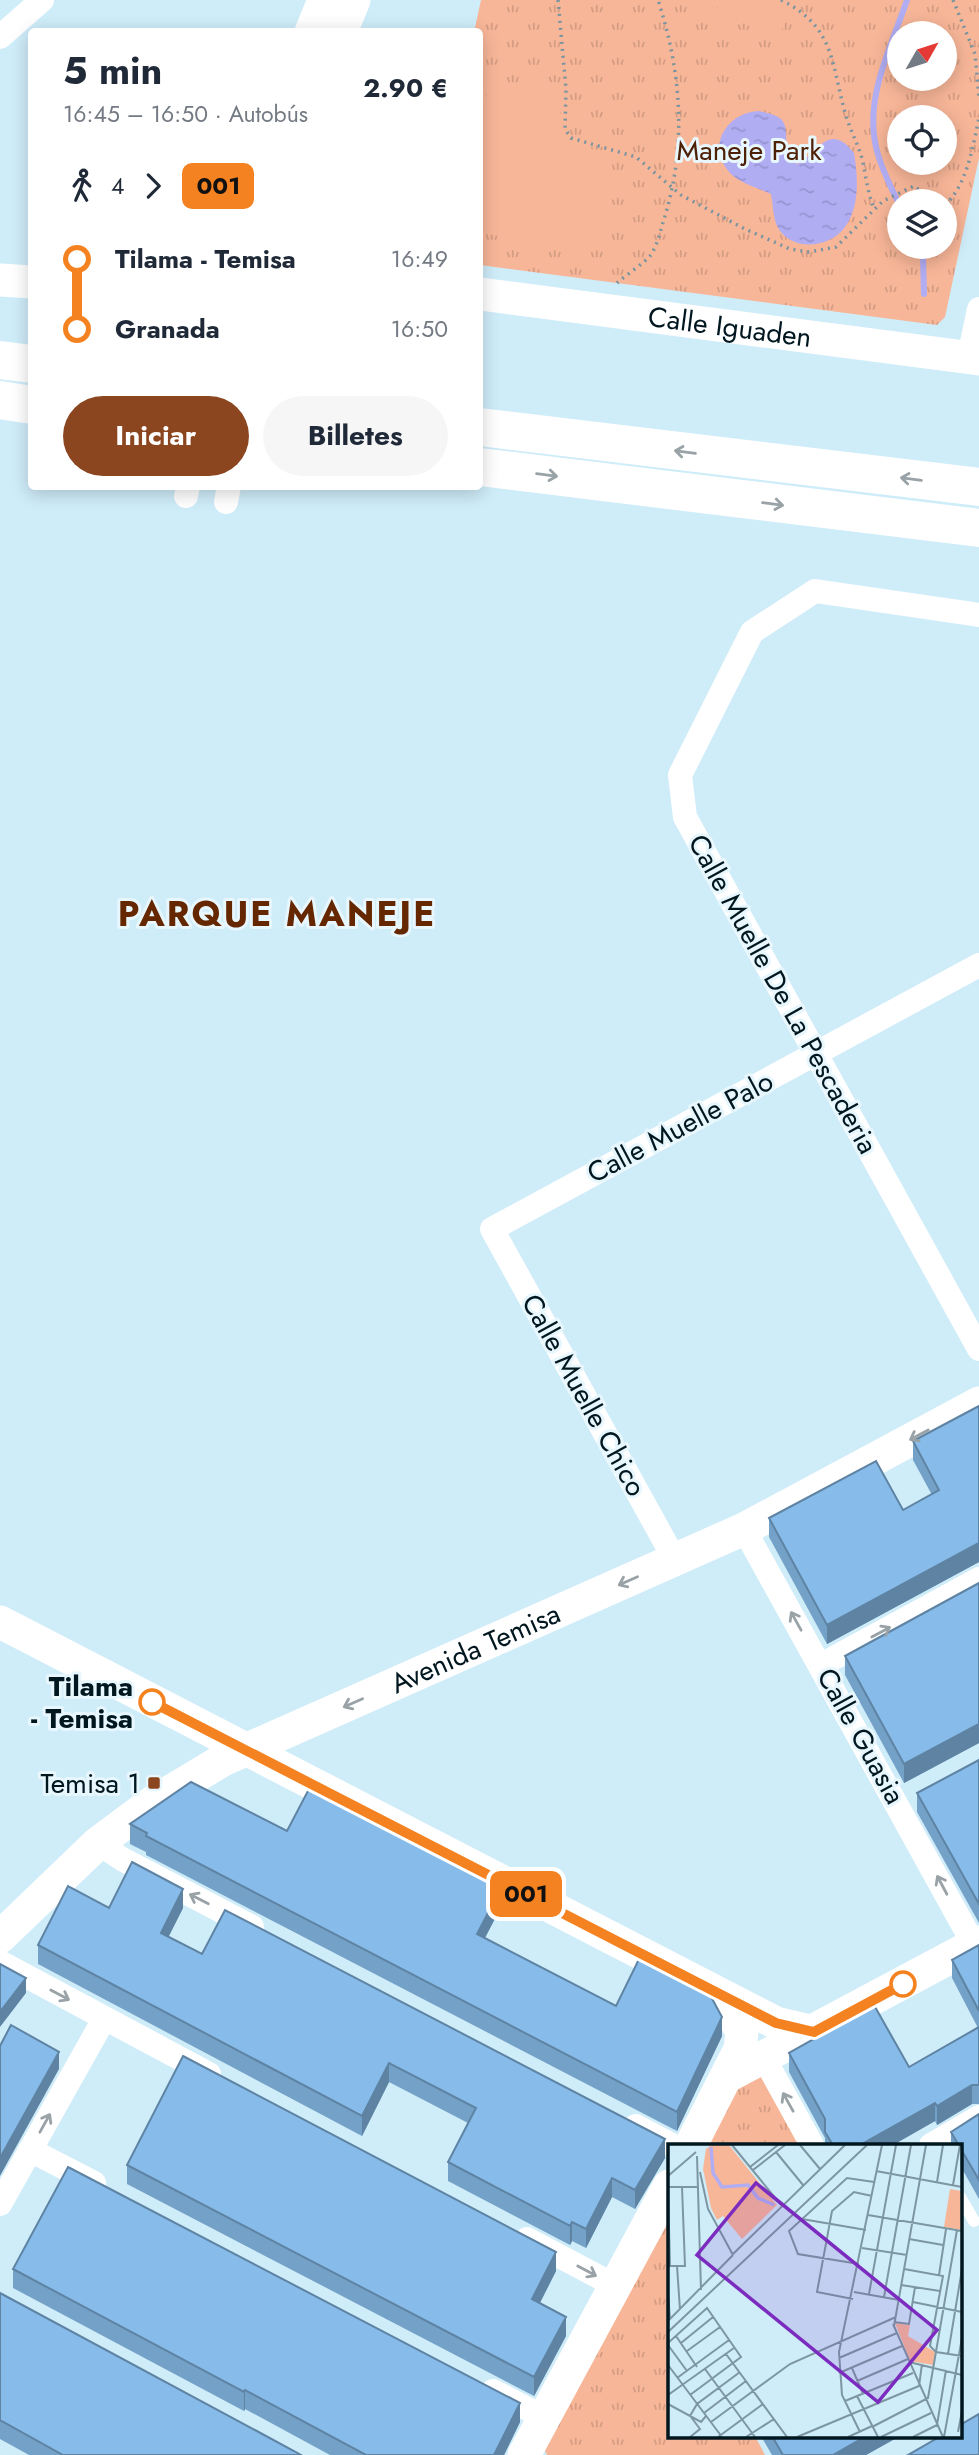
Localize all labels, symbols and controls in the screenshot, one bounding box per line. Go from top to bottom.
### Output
north arrow [887,21,957,91]
map controls [887,21,957,259]
text: 5 min [63,43,162,98]
text: 2.90 € [363,69,448,107]
text: 16:45 – 16:50 · Autobús [63,97,308,131]
button: locate [887,105,957,175]
park label: Maneje Park [677,130,822,171]
icon: walk [63,167,101,205]
icon: forward [134,167,172,205]
text: 001 [196,168,240,203]
text: 4 [111,169,124,203]
button: layers [887,189,957,259]
text: Tilama - Temisa [115,240,296,278]
text: 16:49 [391,242,448,276]
street label: Calle Iguaden [646,296,814,358]
text: Granada [115,310,220,348]
text: 16:50 [391,312,448,346]
button: Iniciar [63,396,249,476]
button: Billetes [263,396,448,476]
one-way arrow [675,446,697,459]
one-way arrow [535,469,558,482]
one-way arrow [900,473,923,486]
one-way arrow [761,497,784,510]
street label: Calle Muelle De La Pescaderia [678,827,888,1161]
district label: PARQUE MANEJE [118,889,436,939]
street label: Calle Muelle Palo [580,1061,780,1193]
street label: Calle Muelle Chico [511,1286,657,1504]
one-way arrow [909,1429,930,1442]
one-way arrow [618,1575,639,1588]
street label: Avenida Temisa [384,1593,567,1704]
one-way arrow [789,1612,803,1632]
one-way arrow [870,1625,891,1638]
street label: Calle Guasia [807,1660,915,1812]
place label: Tilama - Temisa [31,1666,133,1739]
marker: Tilama - Temisa [139,1689,165,1715]
one-way arrow [343,1697,364,1710]
place label: Temisa 1 [40,1763,140,1804]
marker: Temisa 1 [146,1775,162,1791]
line badge: 001 [486,1871,566,1917]
one-way arrow [934,1875,948,1896]
text: 001 [504,1876,548,1911]
one-way arrow [189,1892,210,1905]
unlabelled marker [890,1971,916,1997]
one-way arrow [49,1988,69,2002]
one-way arrow [781,2092,795,2112]
one-way arrow [39,2113,52,2134]
inset map [668,2144,962,2438]
one-way arrow [576,2264,597,2278]

